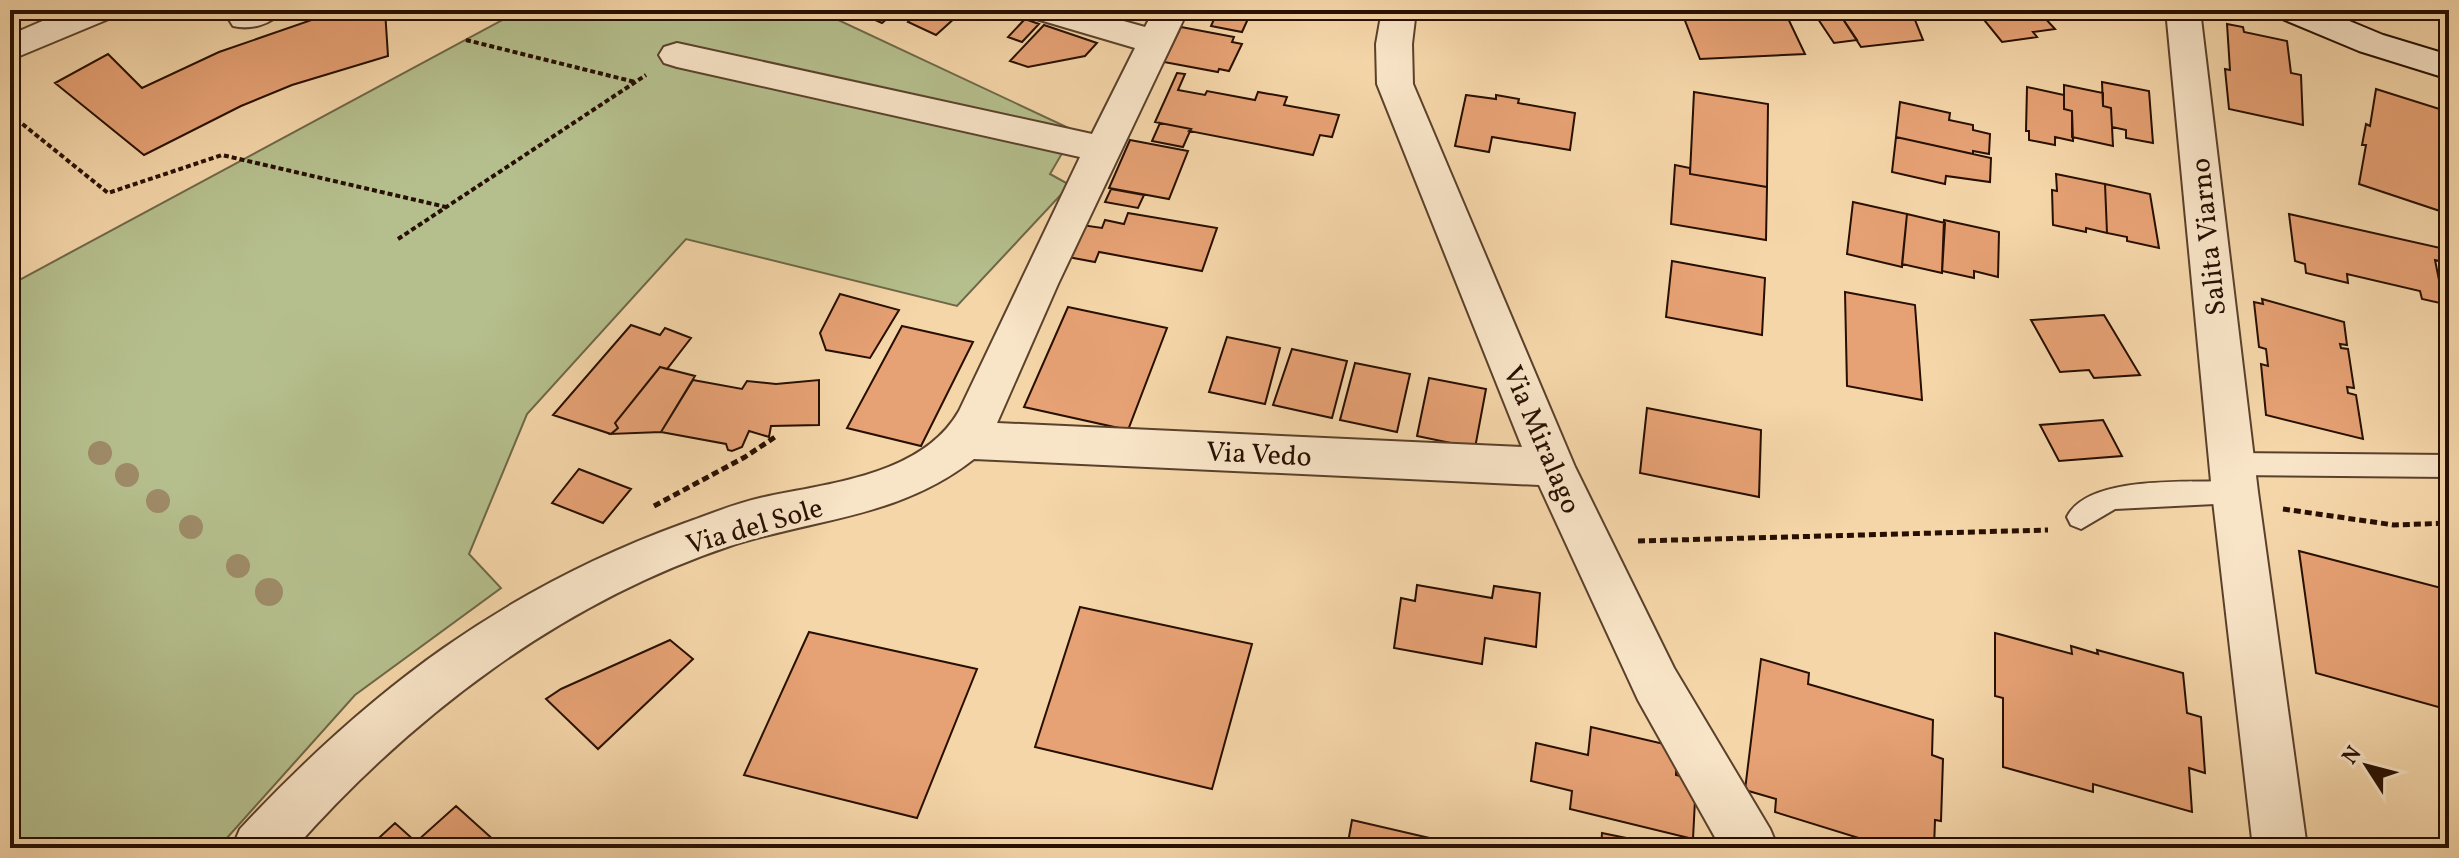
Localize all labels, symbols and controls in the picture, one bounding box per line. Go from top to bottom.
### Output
street label: Salita Viarno [2182,156,2237,317]
street label: Via Miralago [1492,360,1589,520]
street label: Via Vedo [1205,433,1313,478]
street label: Via del Sole [682,489,828,566]
north arrow [2327,726,2407,806]
text: N [2336,740,2370,771]

